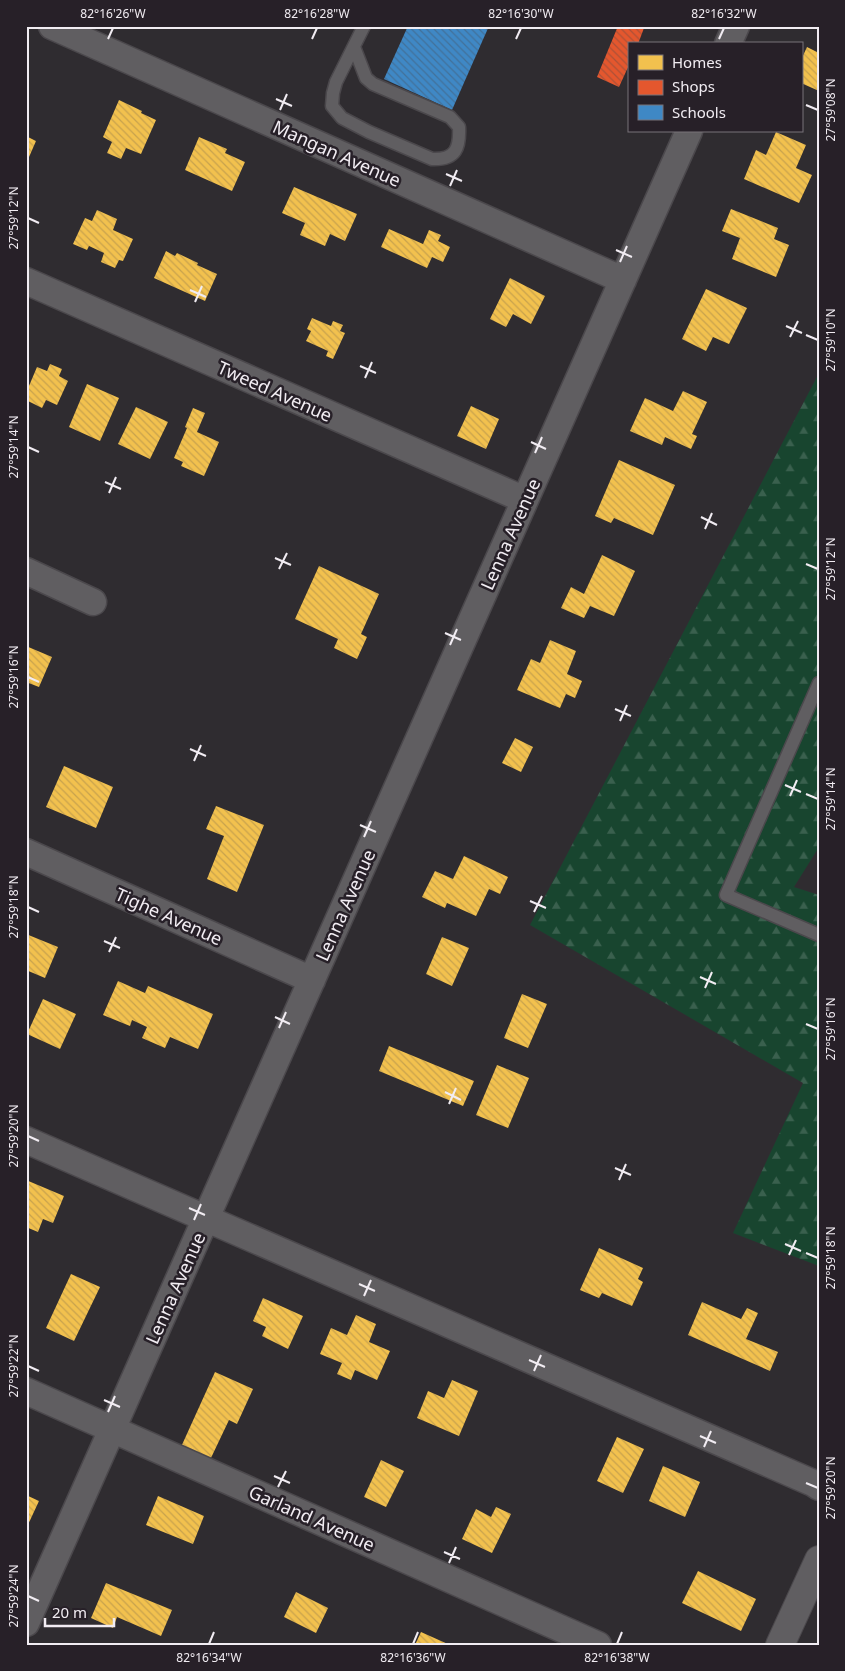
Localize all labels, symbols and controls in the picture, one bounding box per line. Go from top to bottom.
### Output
text: 82°16'26"W [80,5,146,22]
text: 82°16'28"W [284,5,350,22]
text: 82°16'30"W [488,5,554,22]
text: 82°16'32"W [691,5,757,22]
legend [628,42,802,132]
text: Homes [672,52,722,72]
text: Shops [672,76,715,96]
text: 27°59'08"N [822,78,839,142]
text: Schools [672,102,726,122]
street label: Mangan Avenue [269,114,405,192]
text: 27°59'12"N [5,186,22,250]
text: 27°59'10"N [822,308,839,372]
street label: Tweed Avenue [214,355,336,427]
text: 27°59'14"N [5,415,22,479]
street label: Lenna Avenue [475,474,545,594]
text: 27°59'12"N [822,537,839,601]
text: 27°59'16"N [5,645,22,709]
text: 27°59'14"N [822,767,839,831]
street label: Lenna Avenue [310,845,380,965]
text: 27°59'18"N [5,875,22,939]
street label: Tighe Avenue [112,882,226,950]
text: 27°59'16"N [822,997,839,1061]
text: 27°59'20"N [5,1104,22,1168]
text: 27°59'18"N [822,1226,839,1290]
street label: Lenna Avenue [140,1228,210,1348]
text: 27°59'22"N [5,1334,22,1398]
text: 27°59'20"N [822,1456,839,1520]
street label: Garland Avenue [245,1479,379,1557]
text: 27°59'24"N [5,1564,22,1628]
scale bar [45,1596,114,1628]
text: 20 m [52,1602,87,1622]
text: 82°16'34"W [176,1649,242,1666]
text: 82°16'36"W [380,1649,446,1666]
text: 82°16'38"W [584,1649,650,1666]

